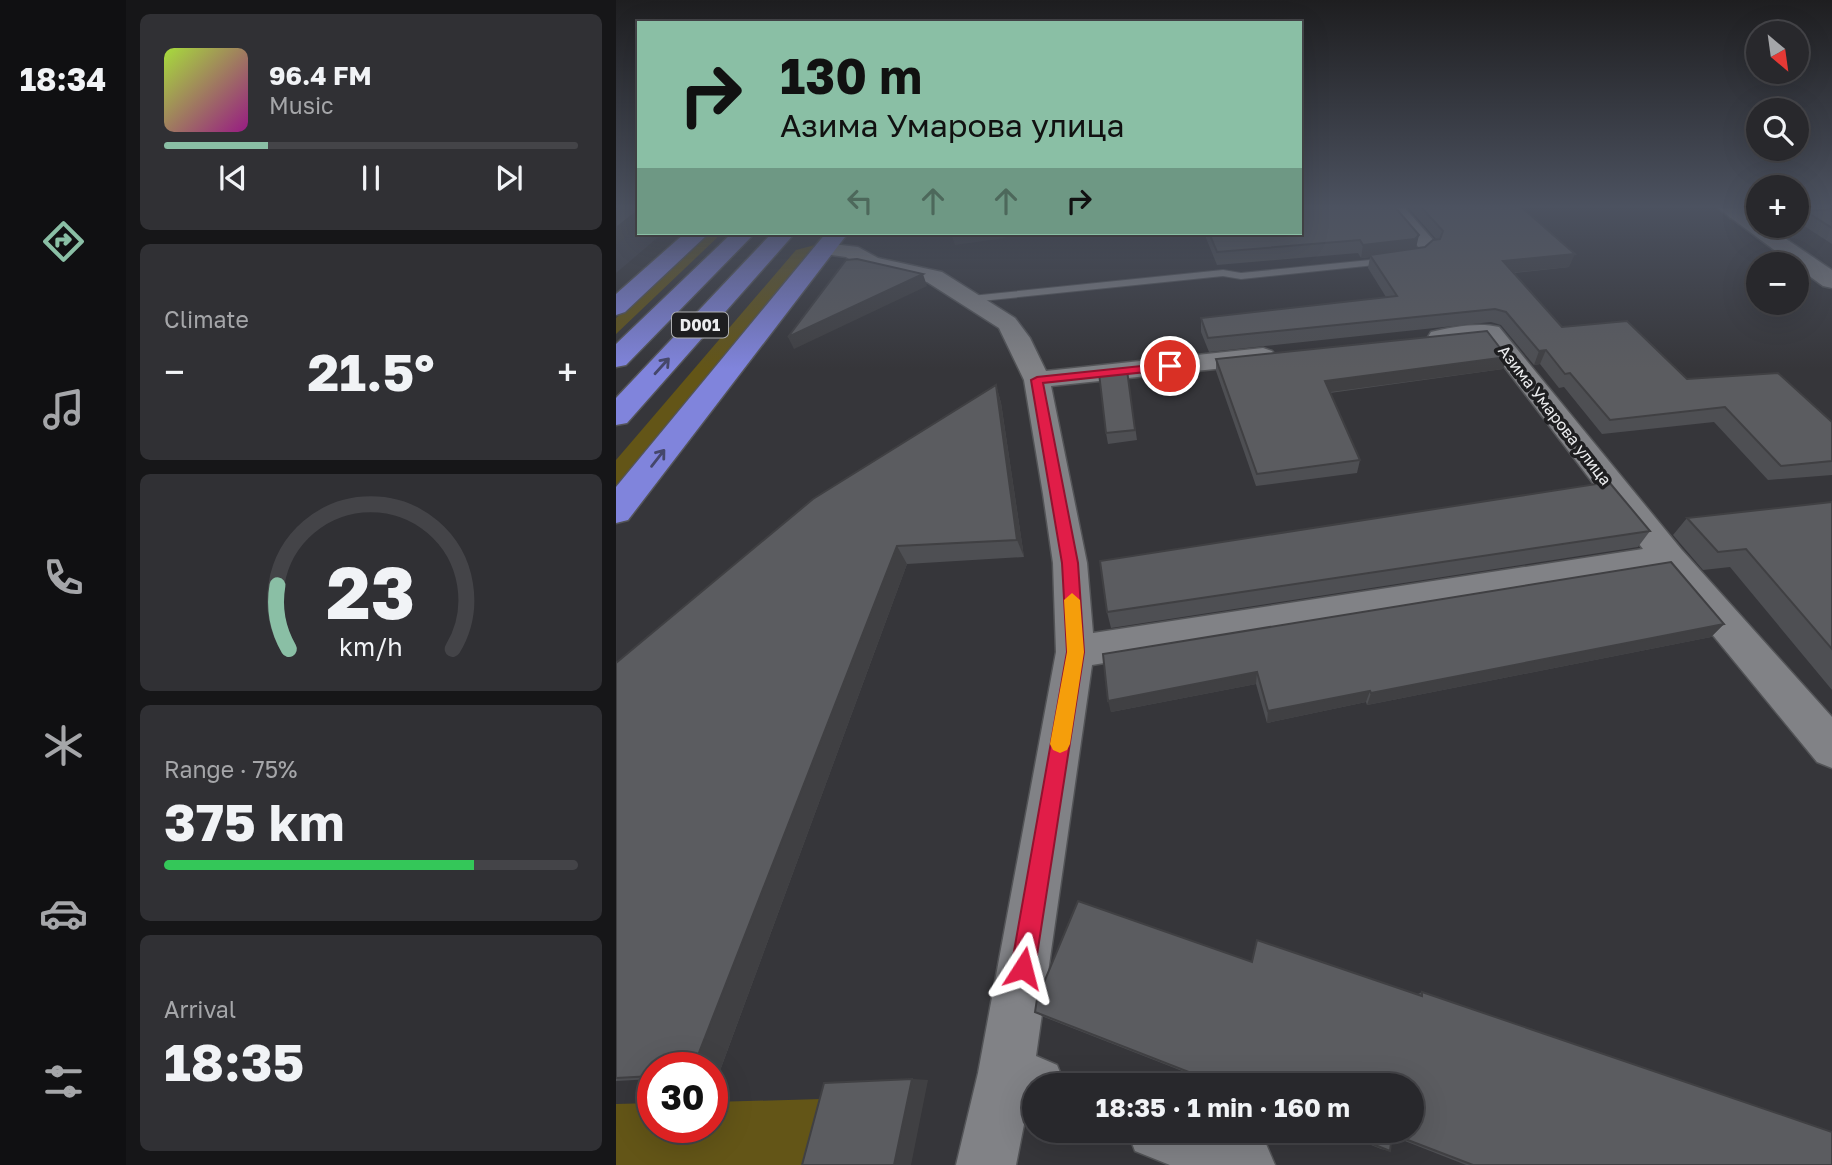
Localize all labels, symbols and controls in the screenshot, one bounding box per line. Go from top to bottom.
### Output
north arrow [1746,21,1810,84]
map controls [1746,21,1809,315]
text: 130 m [780,46,922,105]
icon: right [665,49,756,140]
text: 18:34 [20,60,106,98]
text: 96.4 FM [269,60,372,91]
text: Music [269,91,334,119]
button: search [1746,98,1809,161]
text: Азима Умарова улица [780,106,1125,144]
icon: previous [214,159,252,197]
icon: pause [352,159,390,197]
icon: next [490,159,528,197]
button: + [1746,175,1809,238]
icon: left [841,182,879,220]
icon: ahead [914,182,952,220]
icon: ahead [987,182,1025,220]
icon: right [1060,182,1098,220]
icon: directions [39,217,88,266]
button: − [1746,252,1809,315]
text: Climate [164,305,249,333]
road number: D001 [672,312,728,338]
pin [1140,336,1200,396]
text: 21.5° [307,340,435,402]
street label: Азима Умарова улица [1494,341,1616,489]
icon: arrive [1151,347,1189,385]
text: − [164,349,185,394]
text: + [557,349,578,394]
one-way arrow [654,357,670,375]
icon: music [39,385,88,434]
one-way arrow [651,449,666,467]
text: 23 [327,548,415,635]
icon: phone [39,553,88,602]
text: km/h [339,630,403,661]
icon: climate [39,721,88,770]
text: Range · 75% [164,755,297,783]
text: 375 km [164,790,344,852]
icon: car [39,889,88,938]
position arrow [986,931,1060,1005]
text: Arrival [164,995,236,1023]
text: 18:35 [164,1030,304,1092]
speed limit sign: 30 [637,1052,728,1143]
icon: filters [39,1057,88,1106]
text: 18:35 · 1 min · 160 m [1096,1092,1350,1123]

